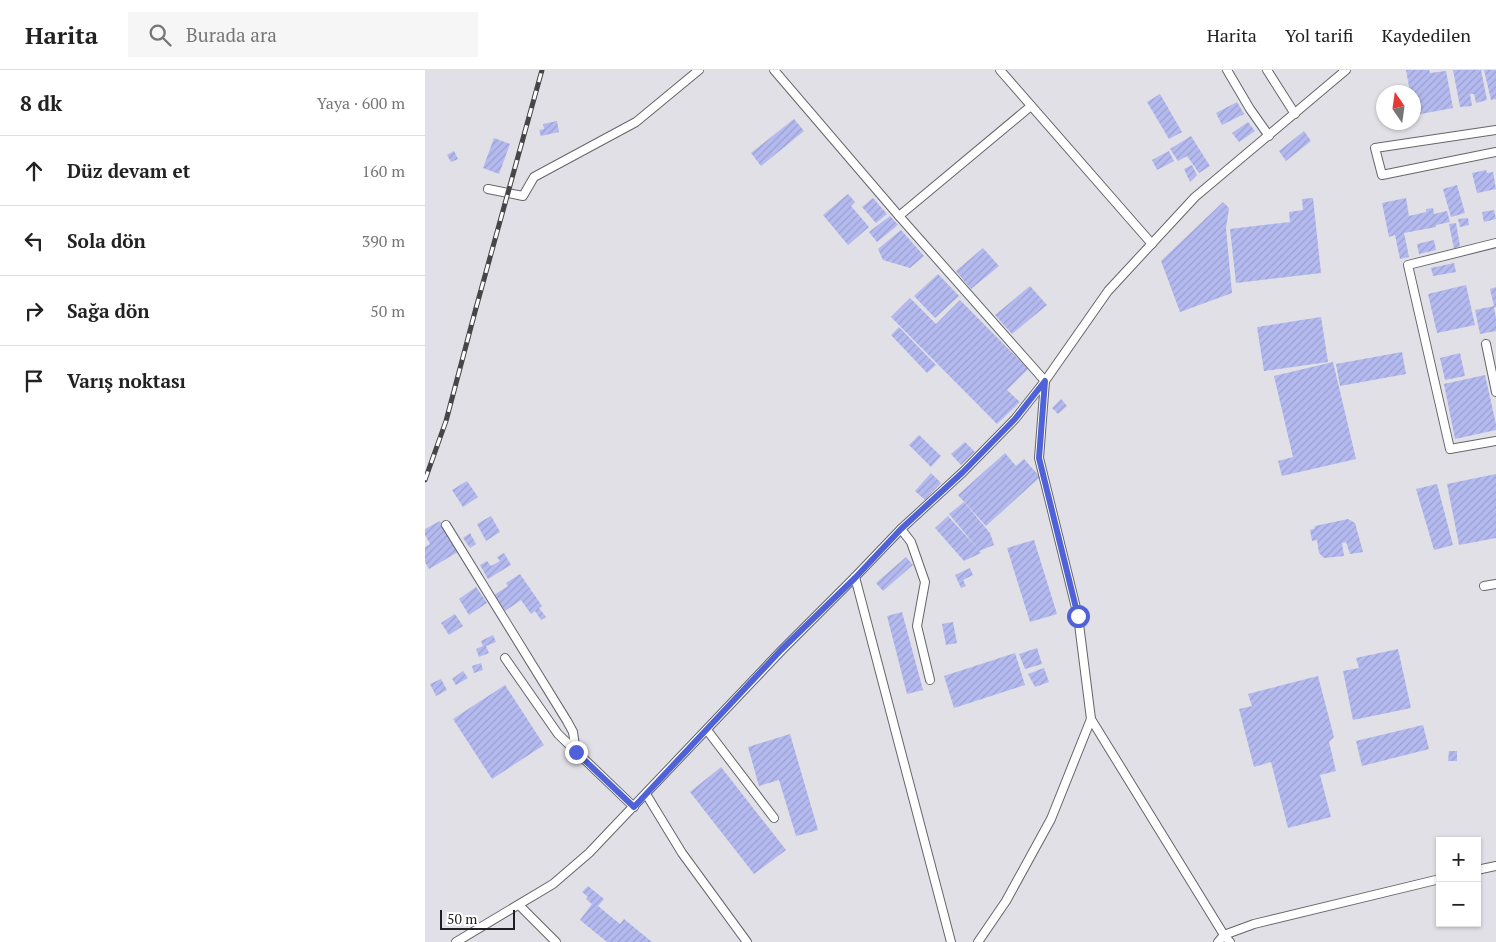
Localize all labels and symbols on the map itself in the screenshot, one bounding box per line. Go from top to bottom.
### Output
north arrow [1376,85,1421,130]
route start [1067,605,1090,628]
route end [565,741,588,764]
scale bar [440,907,515,930]

